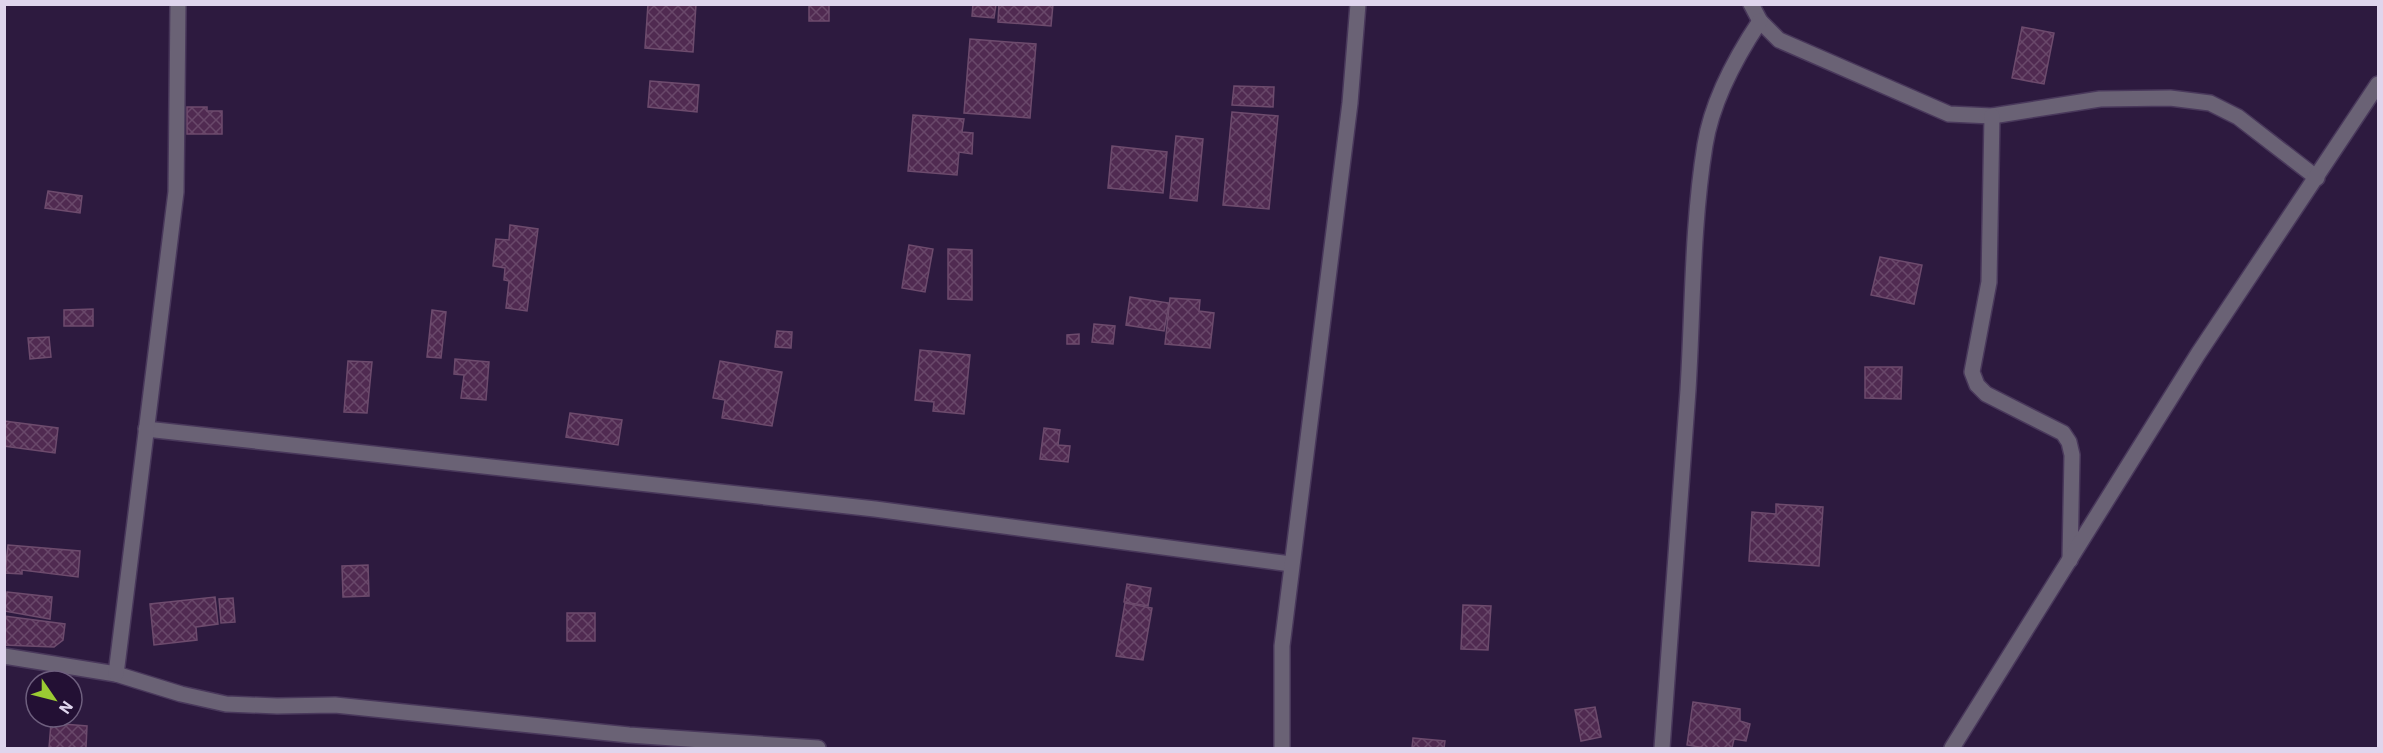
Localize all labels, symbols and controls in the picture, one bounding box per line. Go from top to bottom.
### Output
north arrow [24,669,84,729]
text: N [55,697,78,718]

